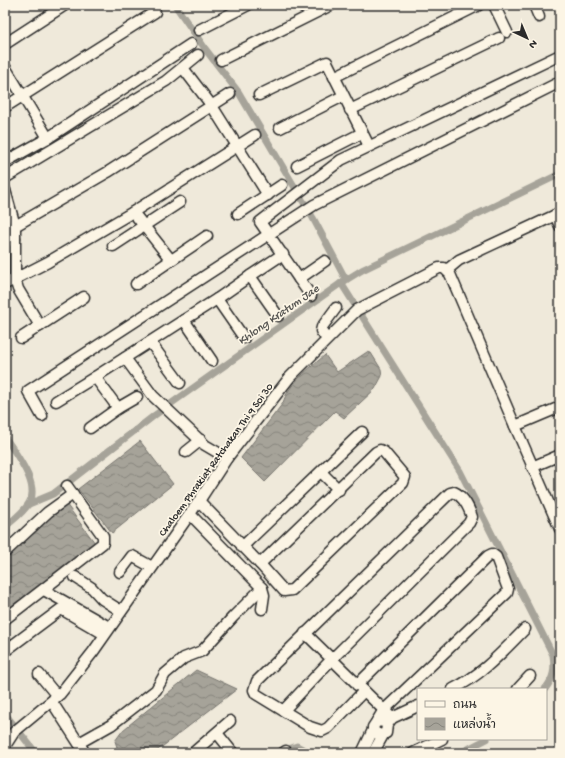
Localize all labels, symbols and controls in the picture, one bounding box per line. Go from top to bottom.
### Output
north arrow [507,18,547,58]
text: N [526,37,539,51]
water label: Khlong Kratum Jae [236,282,323,349]
street label: Chaloem Phrakiat Ratchakan Thi 9 Soi 30 [157,381,276,539]
legend [417,688,547,740]
text: ถนน [453,699,477,713]
text: แหล่งน้ำ [453,713,496,733]

